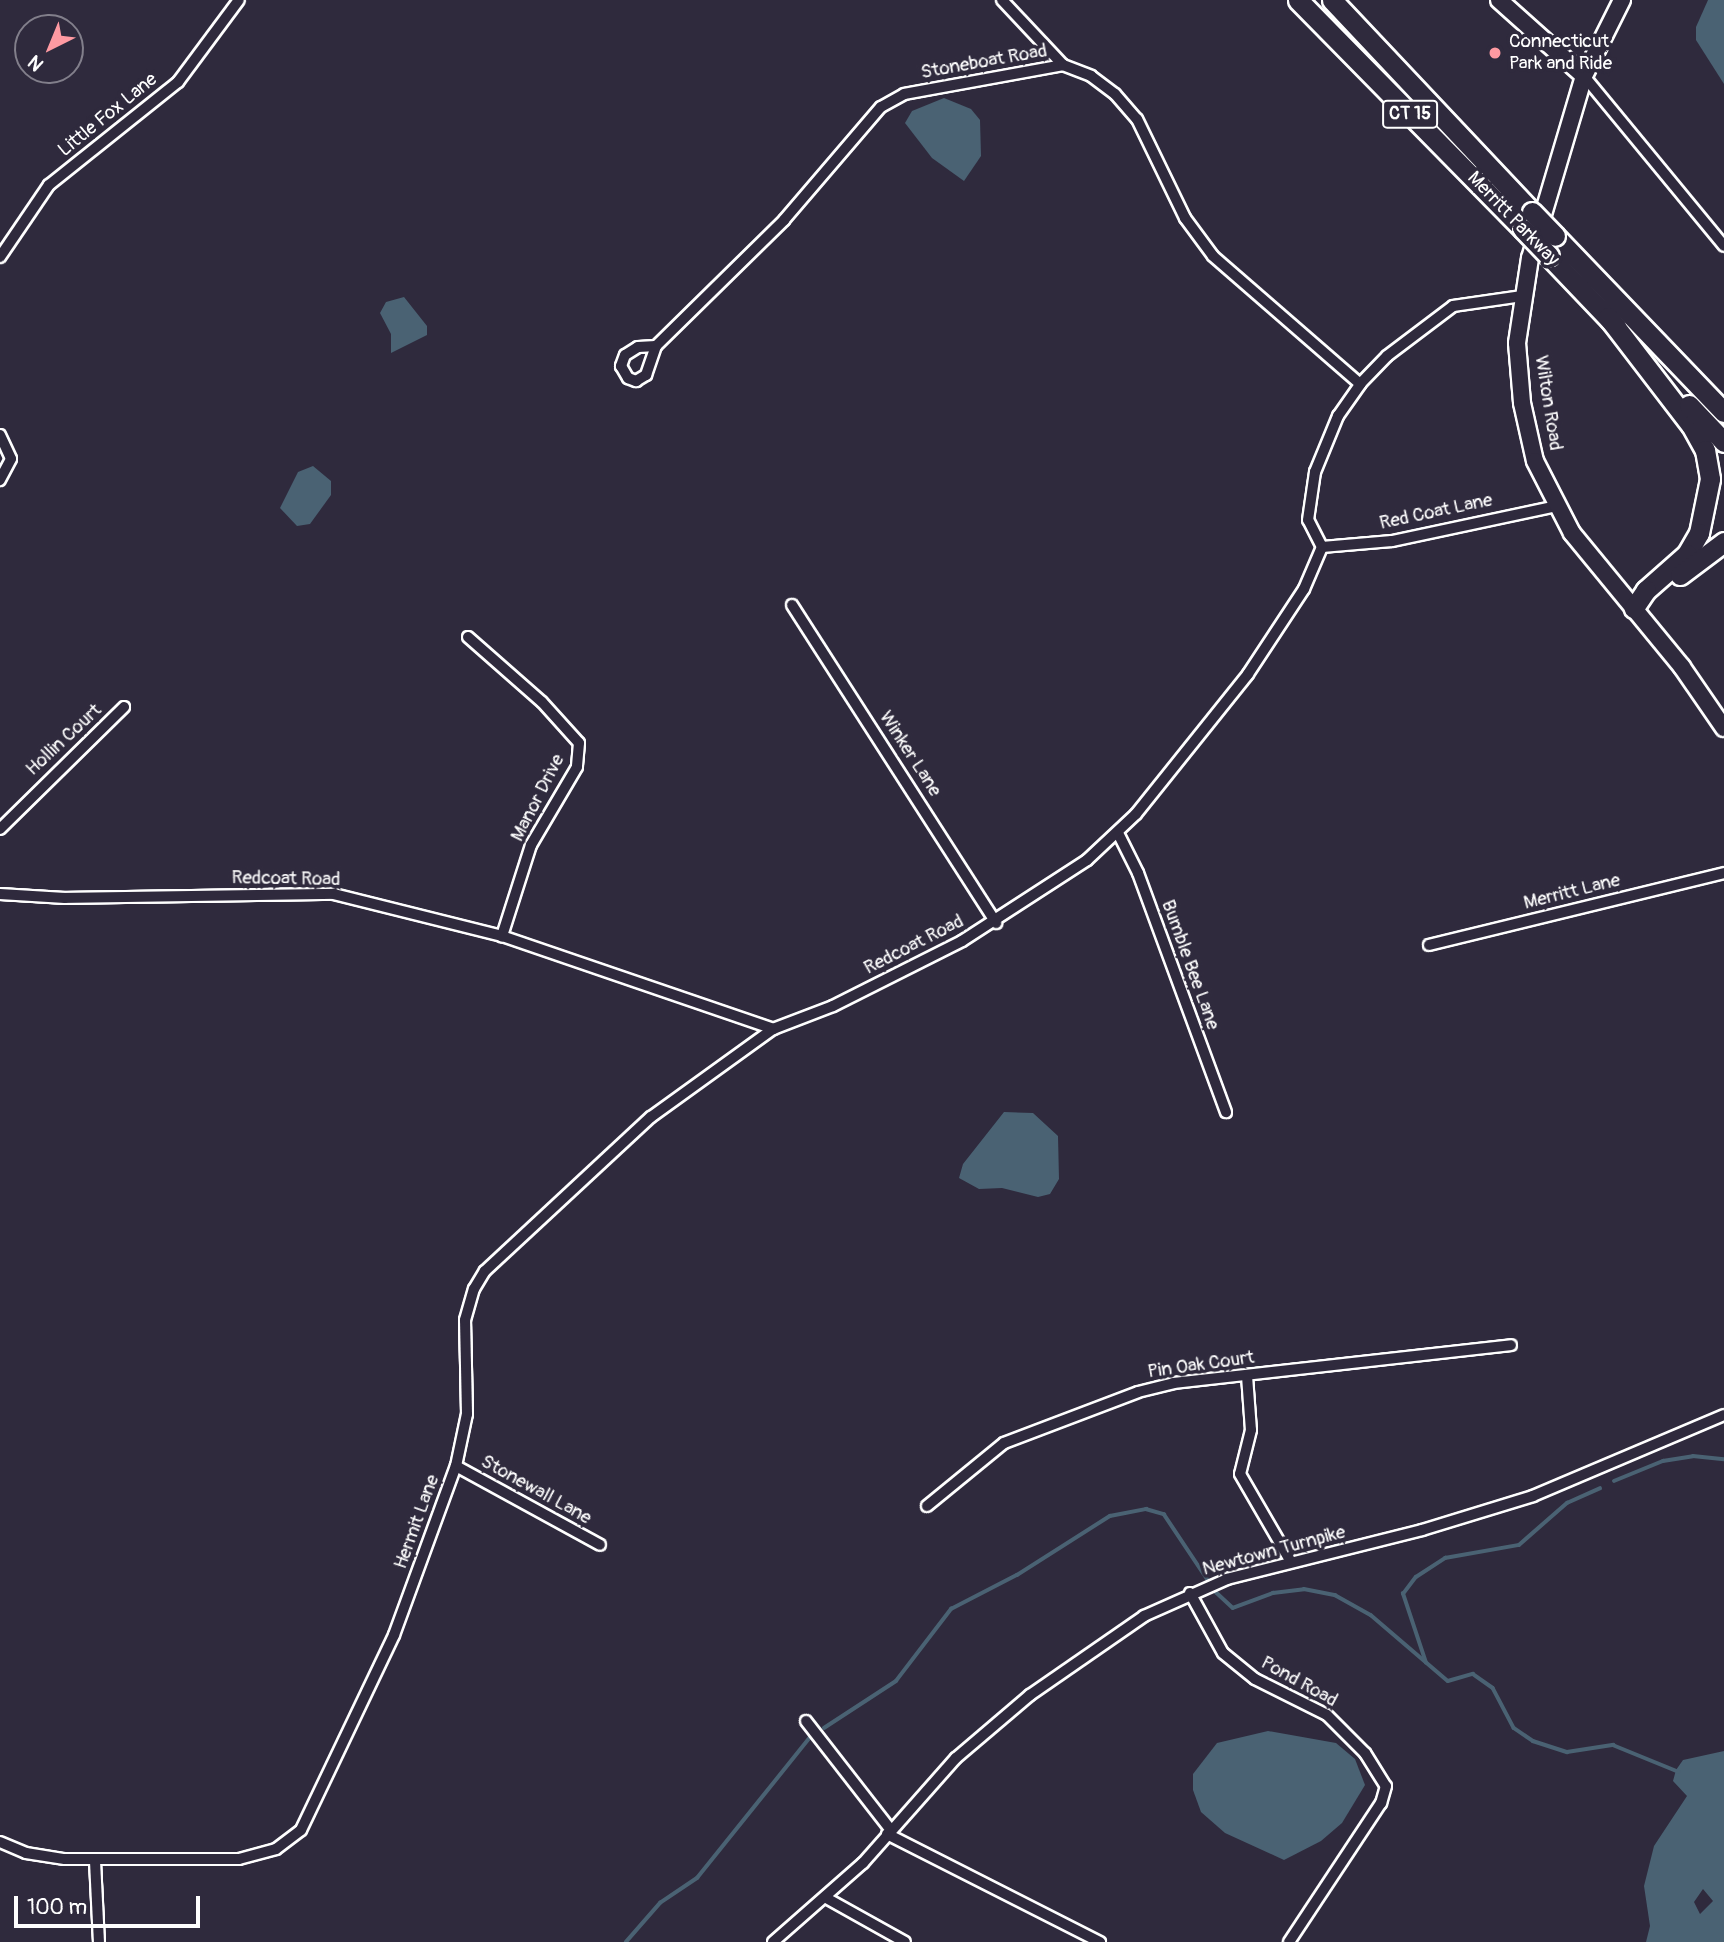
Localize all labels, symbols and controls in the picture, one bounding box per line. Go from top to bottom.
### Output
north arrow [14,14,84,84]
place label: Connecticut Park and Ride [1509,31,1612,75]
street label: Stoneboat Road [919,40,1049,84]
marker: Connecticut Park and Ride [1487,45,1503,61]
text: N [23,50,49,76]
street label: Little Fox Lane [54,68,162,162]
road number: CT 15 [1382,100,1438,128]
street label: Merritt Parkway [1462,167,1564,271]
street label: Wilton Road [1529,354,1567,452]
street label: Red Coat Lane [1377,489,1495,535]
street label: Hollin Court [21,699,107,781]
street label: Winker Lane [874,707,946,801]
street label: Manor Drive [506,751,570,845]
street label: Redcoat Road [231,867,341,891]
street label: Merritt Lane [1521,869,1623,915]
street label: Bumble Bee Lane [1156,897,1224,1033]
street label: Redcoat Road [860,910,968,980]
street label: Pin Oak Court [1146,1346,1256,1384]
street label: Stonewall Lane [477,1450,595,1530]
street label: Hermit Lane [389,1472,445,1572]
street label: Newtown Turnpike [1200,1521,1348,1581]
street label: Pond Road [1257,1652,1341,1712]
scale bar [18,1882,203,1926]
text: 100 m [27,1894,87,1921]

